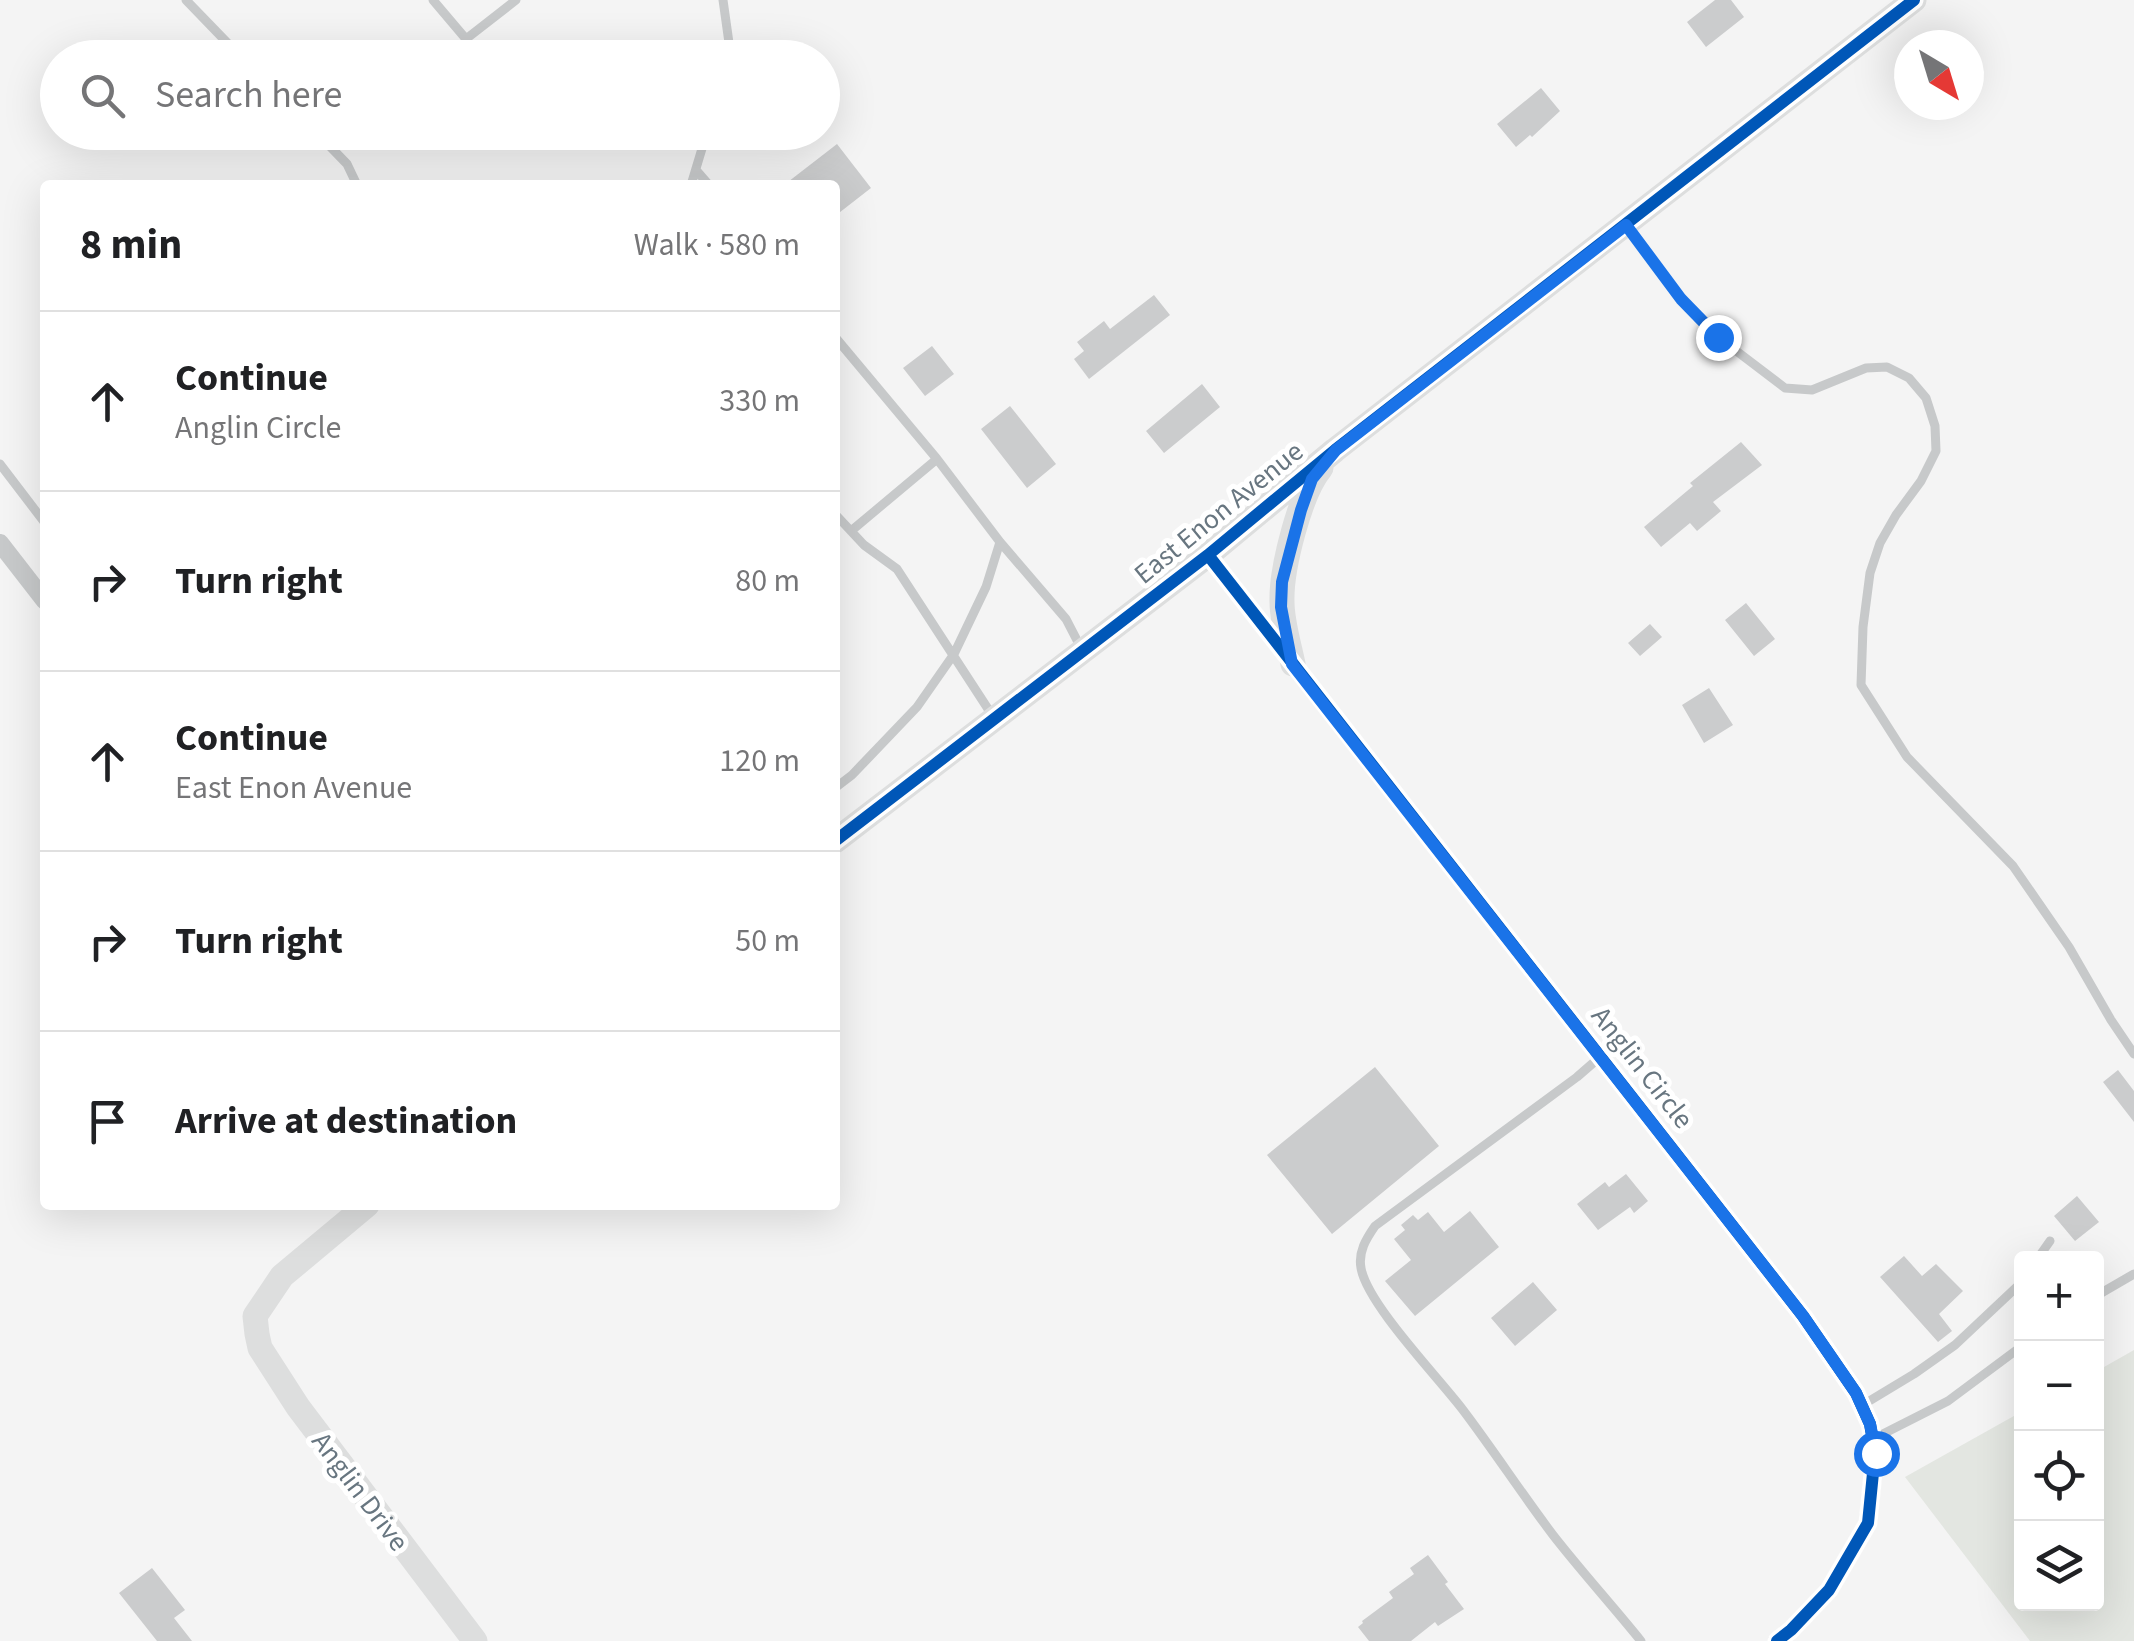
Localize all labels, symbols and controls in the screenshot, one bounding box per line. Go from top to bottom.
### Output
north arrow [1894,30,1984,120]
search box [40,40,840,150]
icon: search [75,68,130,123]
text: Search here [155,68,342,122]
text: 8 min [80,215,182,275]
text: Walk · 580 m [634,222,800,268]
route end [1696,315,1742,361]
text: Continue [175,351,328,405]
icon: ahead [80,374,135,429]
text: 330 m [719,378,800,424]
text: Anglin Circle [175,405,342,451]
street label: East Enon Avenue [1125,432,1312,594]
icon: right [80,554,135,609]
text: Turn right [175,554,343,608]
text: 80 m [735,558,800,604]
text: Continue [175,711,328,765]
icon: ahead [80,734,135,789]
text: 120 m [719,738,800,784]
text: East Enon Avenue [175,765,412,811]
icon: right [80,914,135,969]
text: Turn right [175,914,343,968]
text: 50 m [735,918,800,964]
street label: Anglin Circle [1582,998,1703,1137]
icon: arrive [80,1094,135,1149]
text: Arrive at destination [175,1094,517,1148]
map controls [2014,1251,2104,1611]
button: + [2014,1251,2104,1341]
button: − [2014,1341,2104,1431]
street label: Anglin Drive [302,1424,418,1560]
route start [1854,1431,1900,1477]
button: locate [2014,1431,2104,1521]
button: layers [2014,1521,2104,1611]

